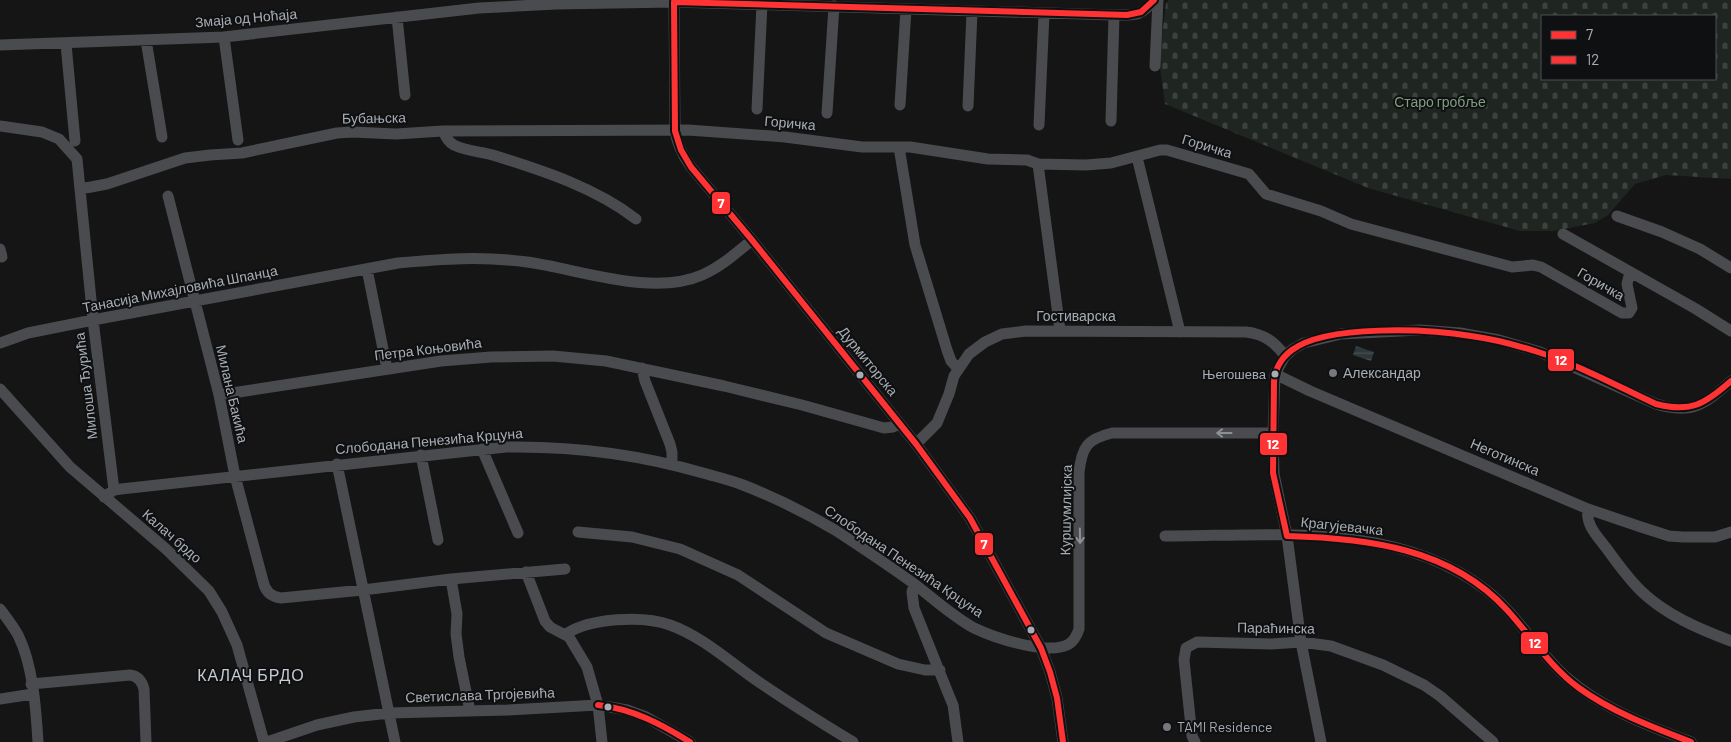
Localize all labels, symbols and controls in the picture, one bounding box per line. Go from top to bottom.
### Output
street label: Змаја од Ноћаја [194,5,298,30]
legend [1541,15,1716,80]
text: 7 [1586,25,1593,43]
text: 12 [1586,50,1599,68]
park label: Старо гробље [1394,93,1486,110]
street label: Бубањска [342,108,406,127]
street label: Горичка [764,112,817,133]
street label: Горичка [1180,130,1234,161]
line badge: 7 [711,191,731,215]
text: 7 [718,194,725,211]
street label: Танасија Михајловића Шпанца [81,261,279,316]
street label: Горичка [1575,263,1628,304]
street label: Гостиварска [1036,307,1116,324]
street label: Дурмиторска [835,322,902,399]
street label: Милоша Ђурића [70,331,100,440]
street label: Петра Коњовића [373,333,483,364]
street label: Милана Бакића [213,343,252,445]
line badge: 12 [1547,348,1575,372]
text: 12 [1555,351,1568,368]
place label: Александар [1343,364,1421,381]
place label: Његошева [1202,366,1267,382]
marker: Александар [1327,367,1339,379]
marker: Његошева [1270,369,1280,379]
unlabelled marker [855,370,865,380]
street label: Слободана Пенезића Крцуна [335,424,524,457]
one-way arrow [1216,428,1232,438]
line badge: 12 [1259,432,1288,456]
street label: Неготинска [1468,434,1542,479]
text: 12 [1267,435,1280,452]
street label: Куршумлијска [1056,464,1075,556]
street label: Слободана Пенезића Крцуна [822,501,987,620]
street label: Калач брдо [139,505,206,566]
street label: Крагујевачка [1300,513,1384,538]
one-way arrow [1075,528,1084,544]
line badge: 7 [974,532,994,556]
text: 7 [981,535,988,552]
street label: Параћинска [1237,618,1315,637]
unlabelled marker [1026,625,1036,635]
line badge: 12 [1520,631,1549,655]
text: 12 [1529,634,1542,651]
district label: КАЛАЧ БРДО [197,665,305,684]
street label: Светислава Тргојевића [405,683,555,706]
unlabelled marker [603,702,613,712]
place label: TAMI Residence [1177,718,1273,735]
marker: TAMI Residence [1161,721,1173,733]

